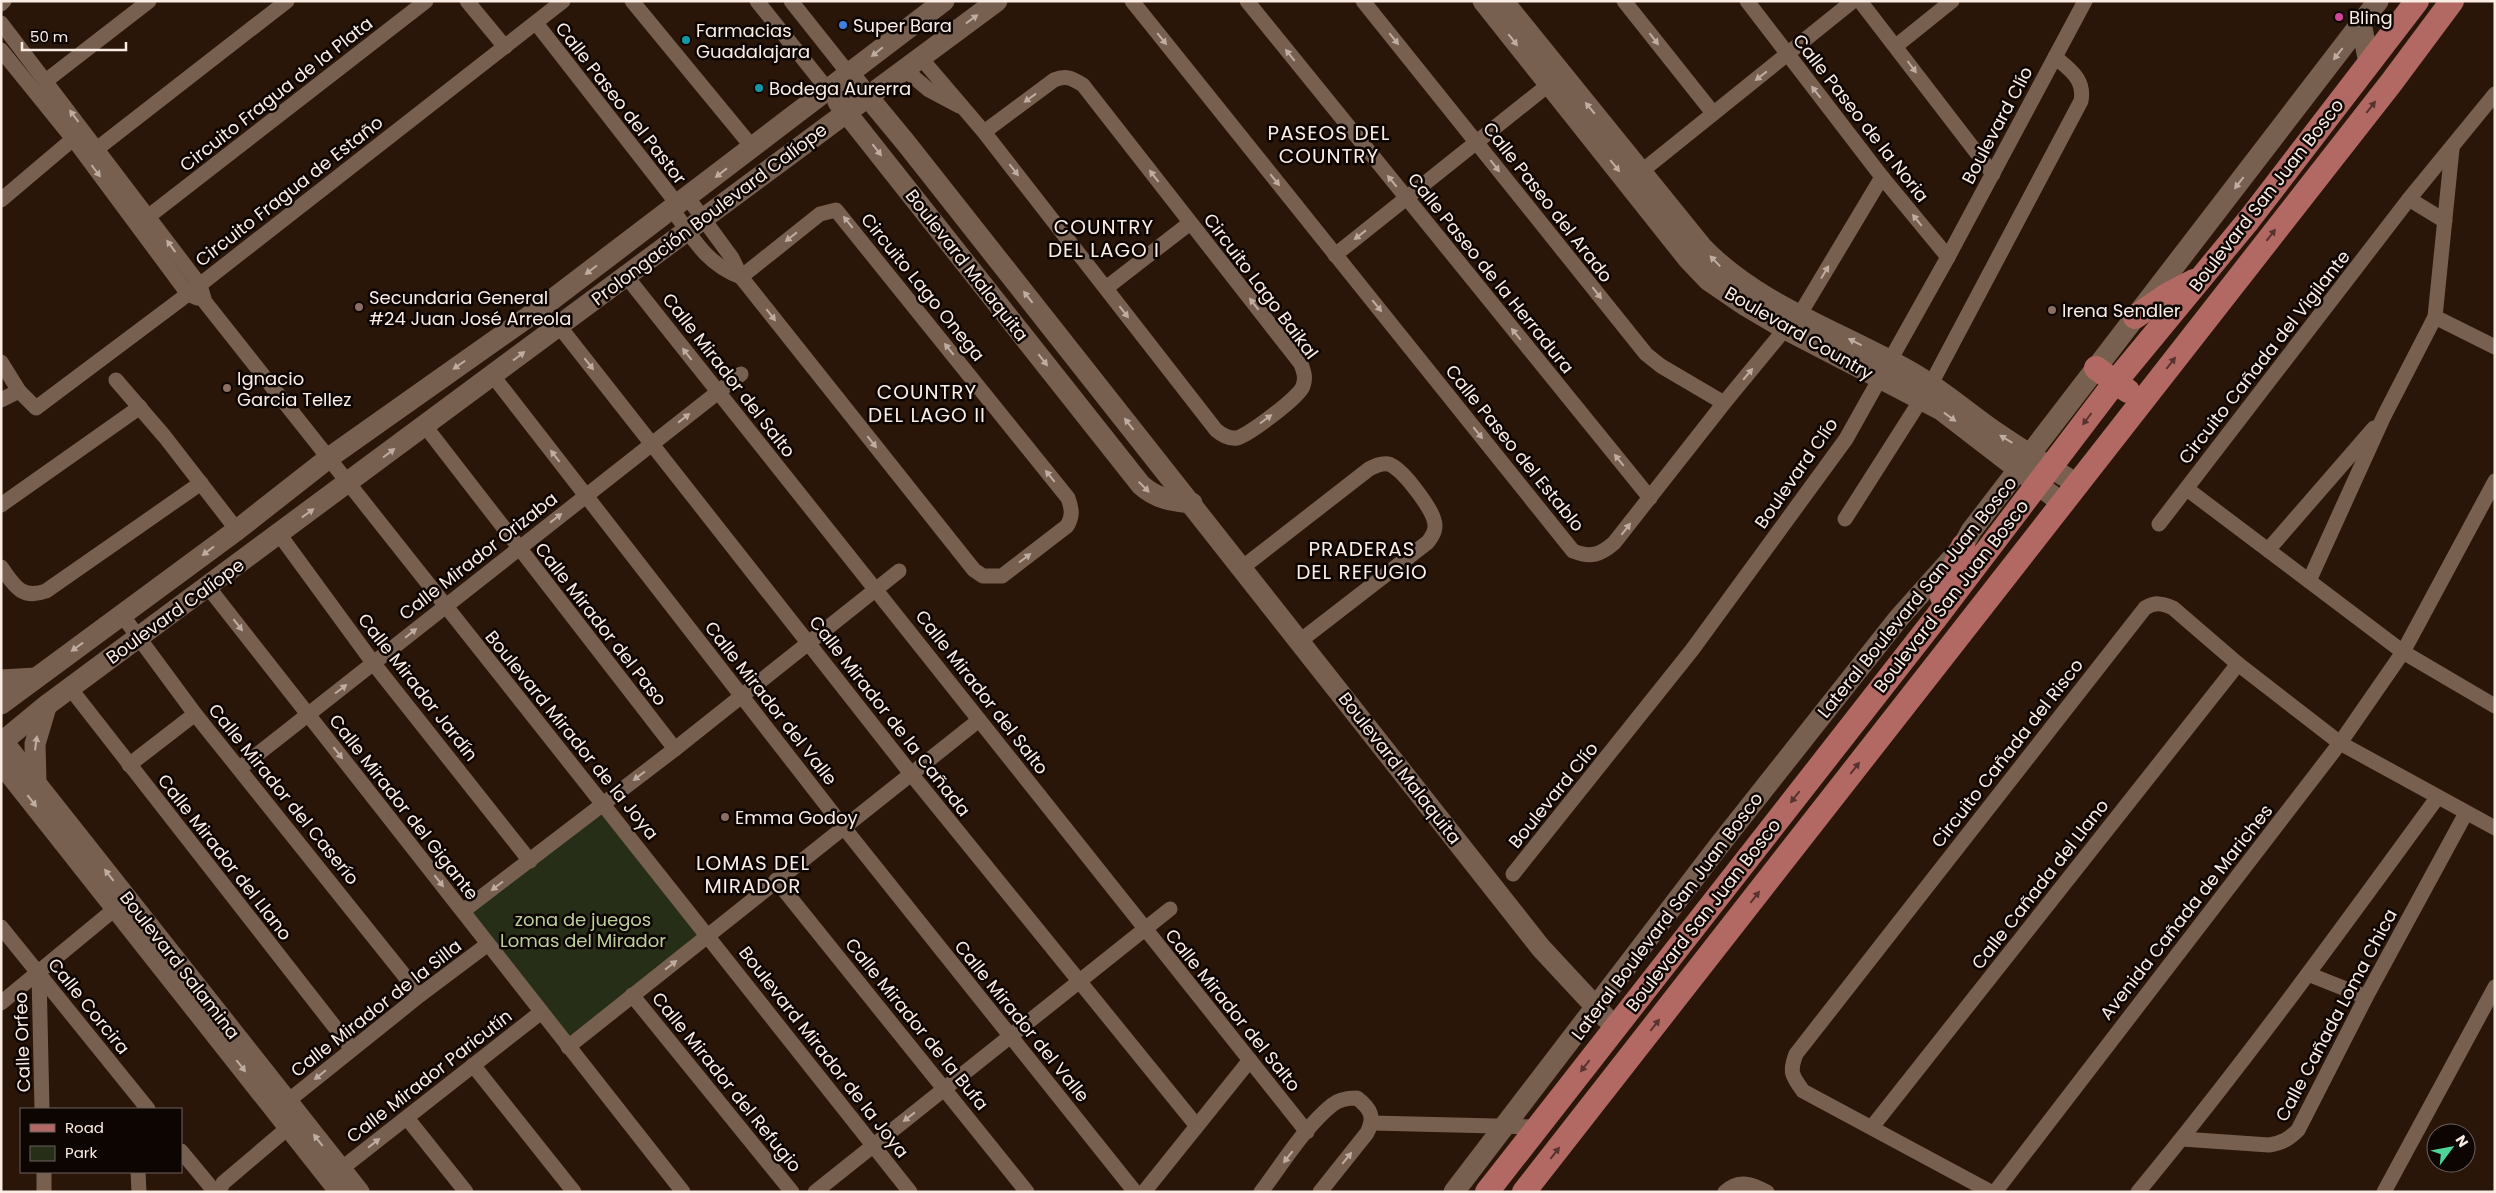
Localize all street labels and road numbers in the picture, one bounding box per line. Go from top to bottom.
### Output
street label: Circuito Fragua de la Plata [174,11,378,177]
street label: Calle Paseo del Pastor [550,17,692,190]
street label: Calle Paseo de la Noria [1787,29,1935,207]
street label: Boulevard Clío [1955,62,2039,188]
street label: Boulevard San Juan Bosco [2183,93,2349,297]
street label: Circuito Fragua de Estaño [190,110,388,272]
street label: Calle Paseo del Arado [1477,116,1619,288]
street label: Prolongación Boulevard Calíope [586,117,832,311]
street label: Calle Paseo de la Herradura [1402,167,1580,379]
street label: Boulevard Malaquita [900,184,1034,346]
street label: Circuito Lago Onega [855,207,991,367]
street label: Circuito Lago Baikal [1198,208,1324,364]
street label: Circuito Cañada del Vigilante [2172,245,2356,469]
street label: Boulevard Country [1720,280,1878,386]
street label: Calle Mirador del Salto [657,287,801,463]
street label: Calle Paseo del Establo [1440,359,1590,537]
street label: Boulevard Clío [1749,413,1843,533]
street label: Lateral Boulevard San Juan Bosco [1812,471,2022,723]
street label: Calle Mirador Orizaba [394,486,562,626]
street label: Boulevard San Juan Bosco [1868,494,2034,698]
street label: Calle Mirador del Paso [529,537,673,711]
street label: Boulevard Calíope [101,552,249,670]
street label: Calle Mirador del Salto [910,604,1054,780]
street label: Calle Mirador Jardín [352,608,484,766]
street label: Calle Mirador de la Cañada [804,610,976,822]
street label: Calle Mirador del Valle [699,616,843,790]
street label: Boulevard Mirador de la Joya [480,625,664,845]
street label: Circuito Cañada del Risco [1925,653,2089,853]
street label: Boulevard Malaquita [1333,687,1467,849]
street label: Calle Mirador del Caserío [203,698,365,890]
street label: Calle Mirador del Gigante [324,709,484,905]
street label: Boulevard Clío [1502,737,1604,853]
street label: Calle Mirador del Llano [152,769,298,945]
street label: Lateral Boulevard San Juan Bosco [1565,787,1769,1045]
street label: Calle Cañada del Llano [1966,794,2114,974]
street label: Avenida Cañada de Mariches [2094,799,2278,1025]
street label: Boulevard San Juan Bosco [1620,813,1786,1017]
street label: Boulevard Salamina [114,886,246,1044]
street label: Calle Cañada Loma Chica [2269,904,2403,1126]
street label: Calle Mirador del Salto [1160,923,1306,1097]
street label: Calle Mirador de la Silla [285,933,467,1083]
street label: Calle Mirador de la Bufa [840,933,994,1115]
street label: Calle Mirador del Valle [949,935,1095,1107]
street label: Boulevard Mirador de la Joya [733,941,915,1163]
street label: Calle Corcira [42,953,136,1059]
street label: Calle Mirador del Refugio [646,987,808,1177]
street label: Calle Orfeo [8,991,36,1093]
street label: Calle Mirador Paricutín [341,1003,517,1149]

